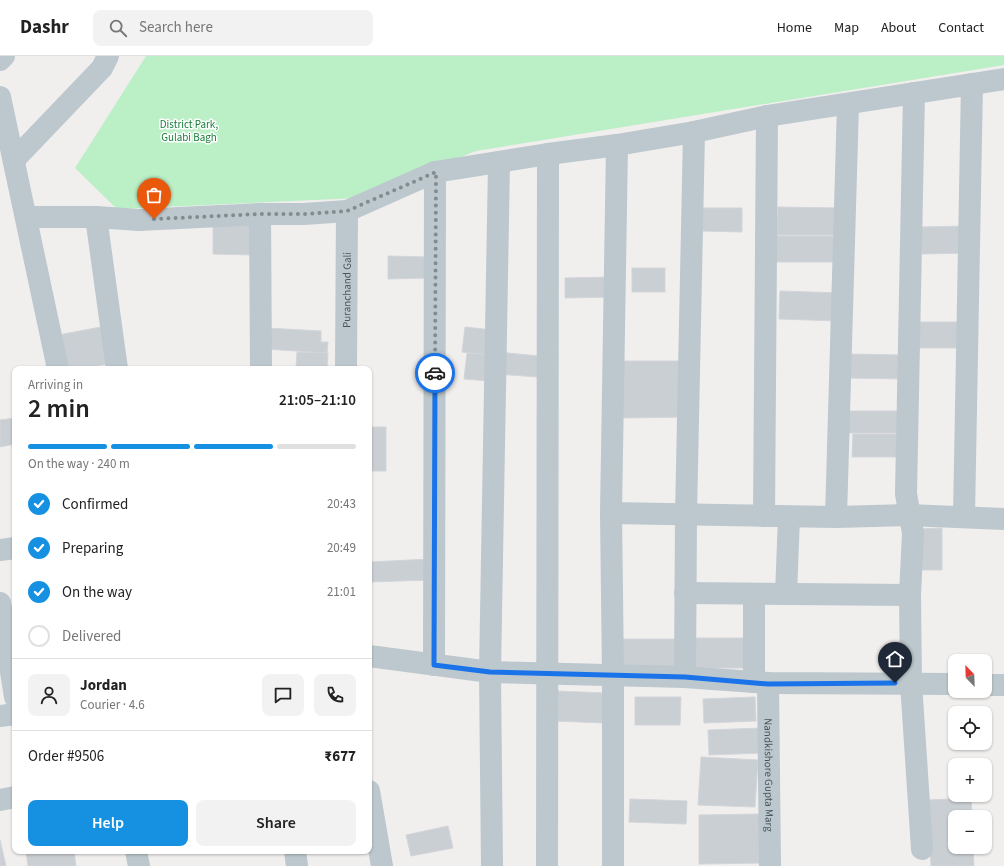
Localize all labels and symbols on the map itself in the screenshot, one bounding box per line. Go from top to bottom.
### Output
park label: District Park, Gulabi Bagh [160,117,218,145]
pin [137,178,171,219]
street label: Puranchand Gali [339,252,355,328]
courier [415,353,455,393]
pin [878,642,912,683]
north arrow [948,654,992,698]
street label: Nandkishore Gupta Marg [760,718,777,832]

